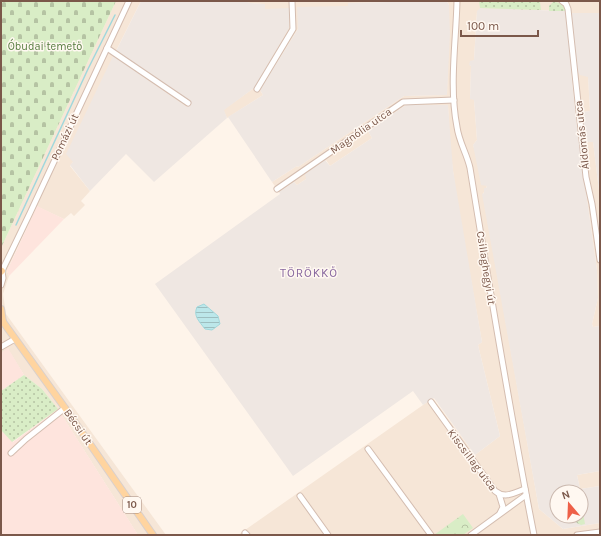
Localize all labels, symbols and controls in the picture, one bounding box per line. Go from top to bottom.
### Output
scale bar [461,12,538,38]
text: 100 m [467,19,499,33]
park label: Óbudai temető [8,38,82,53]
street label: Áldomás utca [570,100,592,170]
street label: Magnólia utca [328,105,394,157]
street label: Pomázi út [48,111,82,163]
street label: Csillaghegyi út [474,230,498,306]
district label: TÖRÖKKŐ [280,266,338,280]
street label: Bécsi út [61,407,95,447]
street label: Kiscsillag utca [445,427,499,493]
north arrow [549,484,589,524]
text: N [560,488,572,502]
road number: 10 [123,497,141,513]

